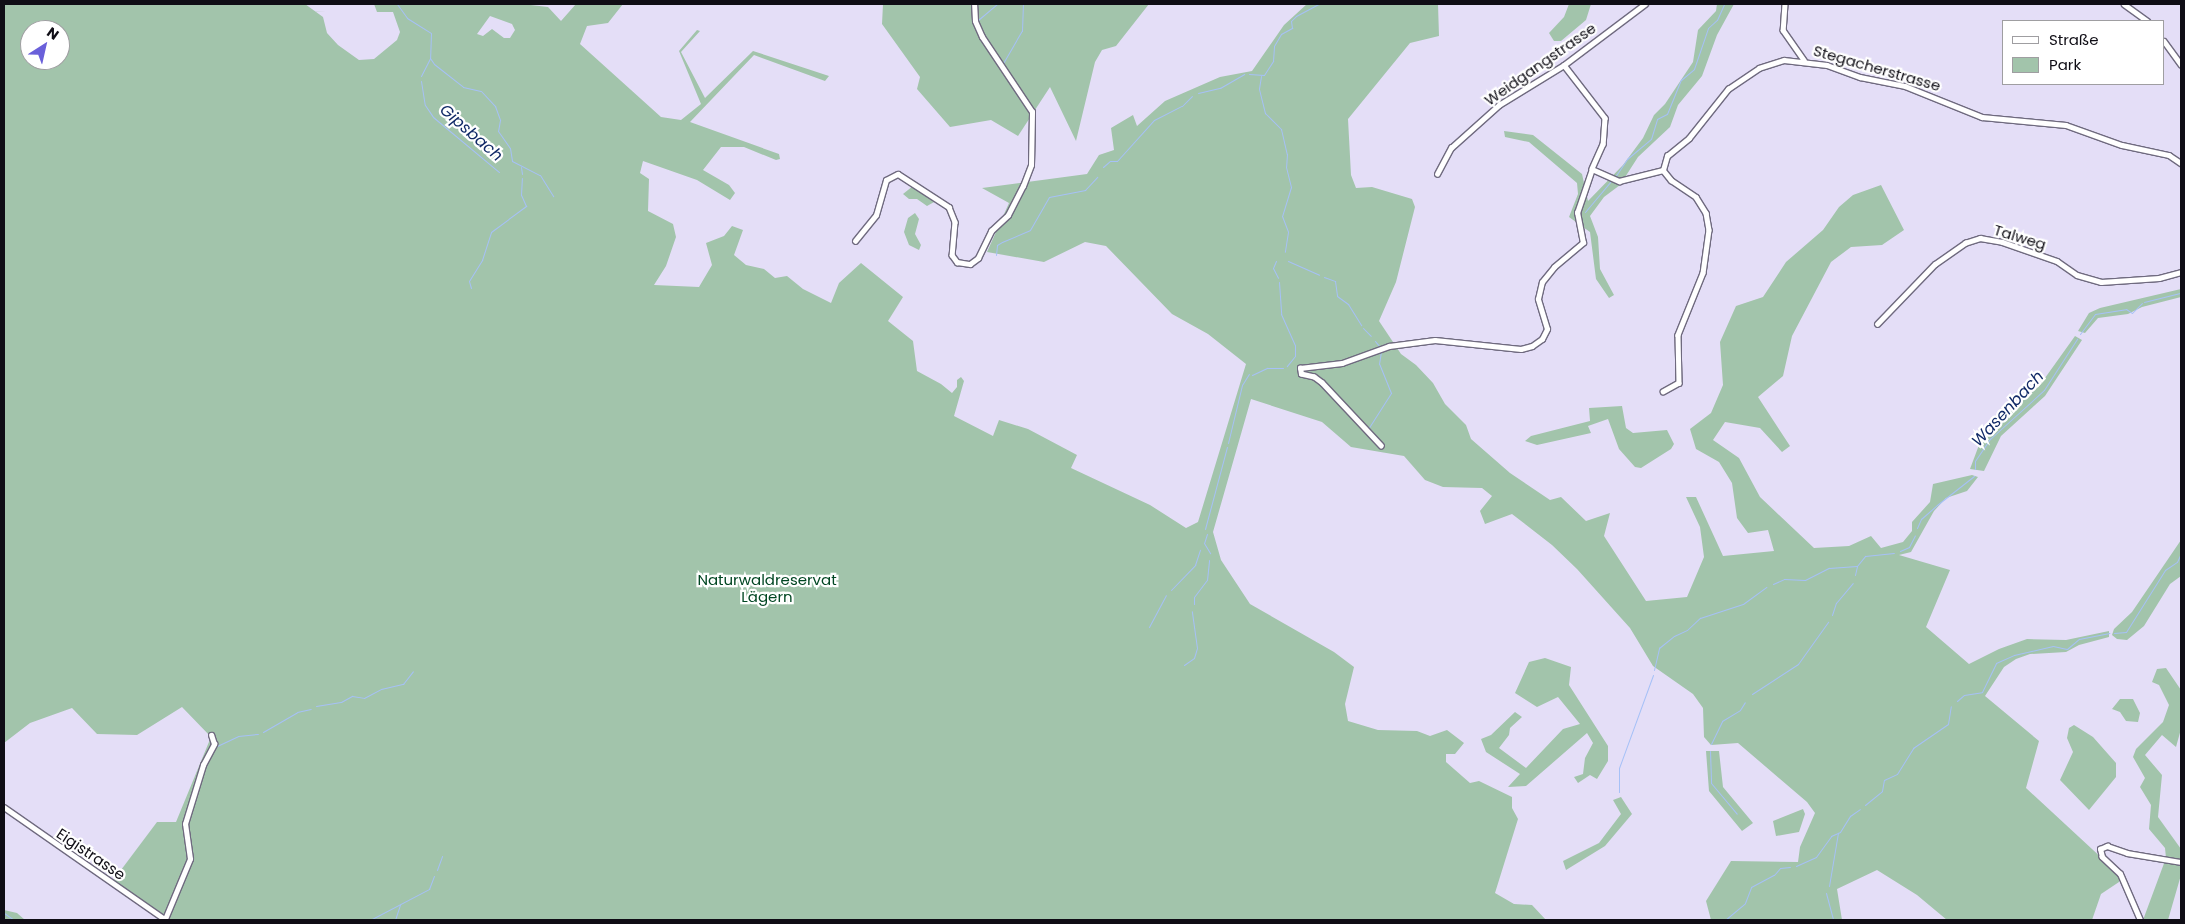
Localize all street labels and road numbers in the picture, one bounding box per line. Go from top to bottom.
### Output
street label: Weidgangstrasse [1481,19,1599,109]
street label: Stegacherstrasse [1811,41,1943,95]
street label: Talweg [1992,221,2048,253]
street label: Eigistrasse [53,824,129,884]

